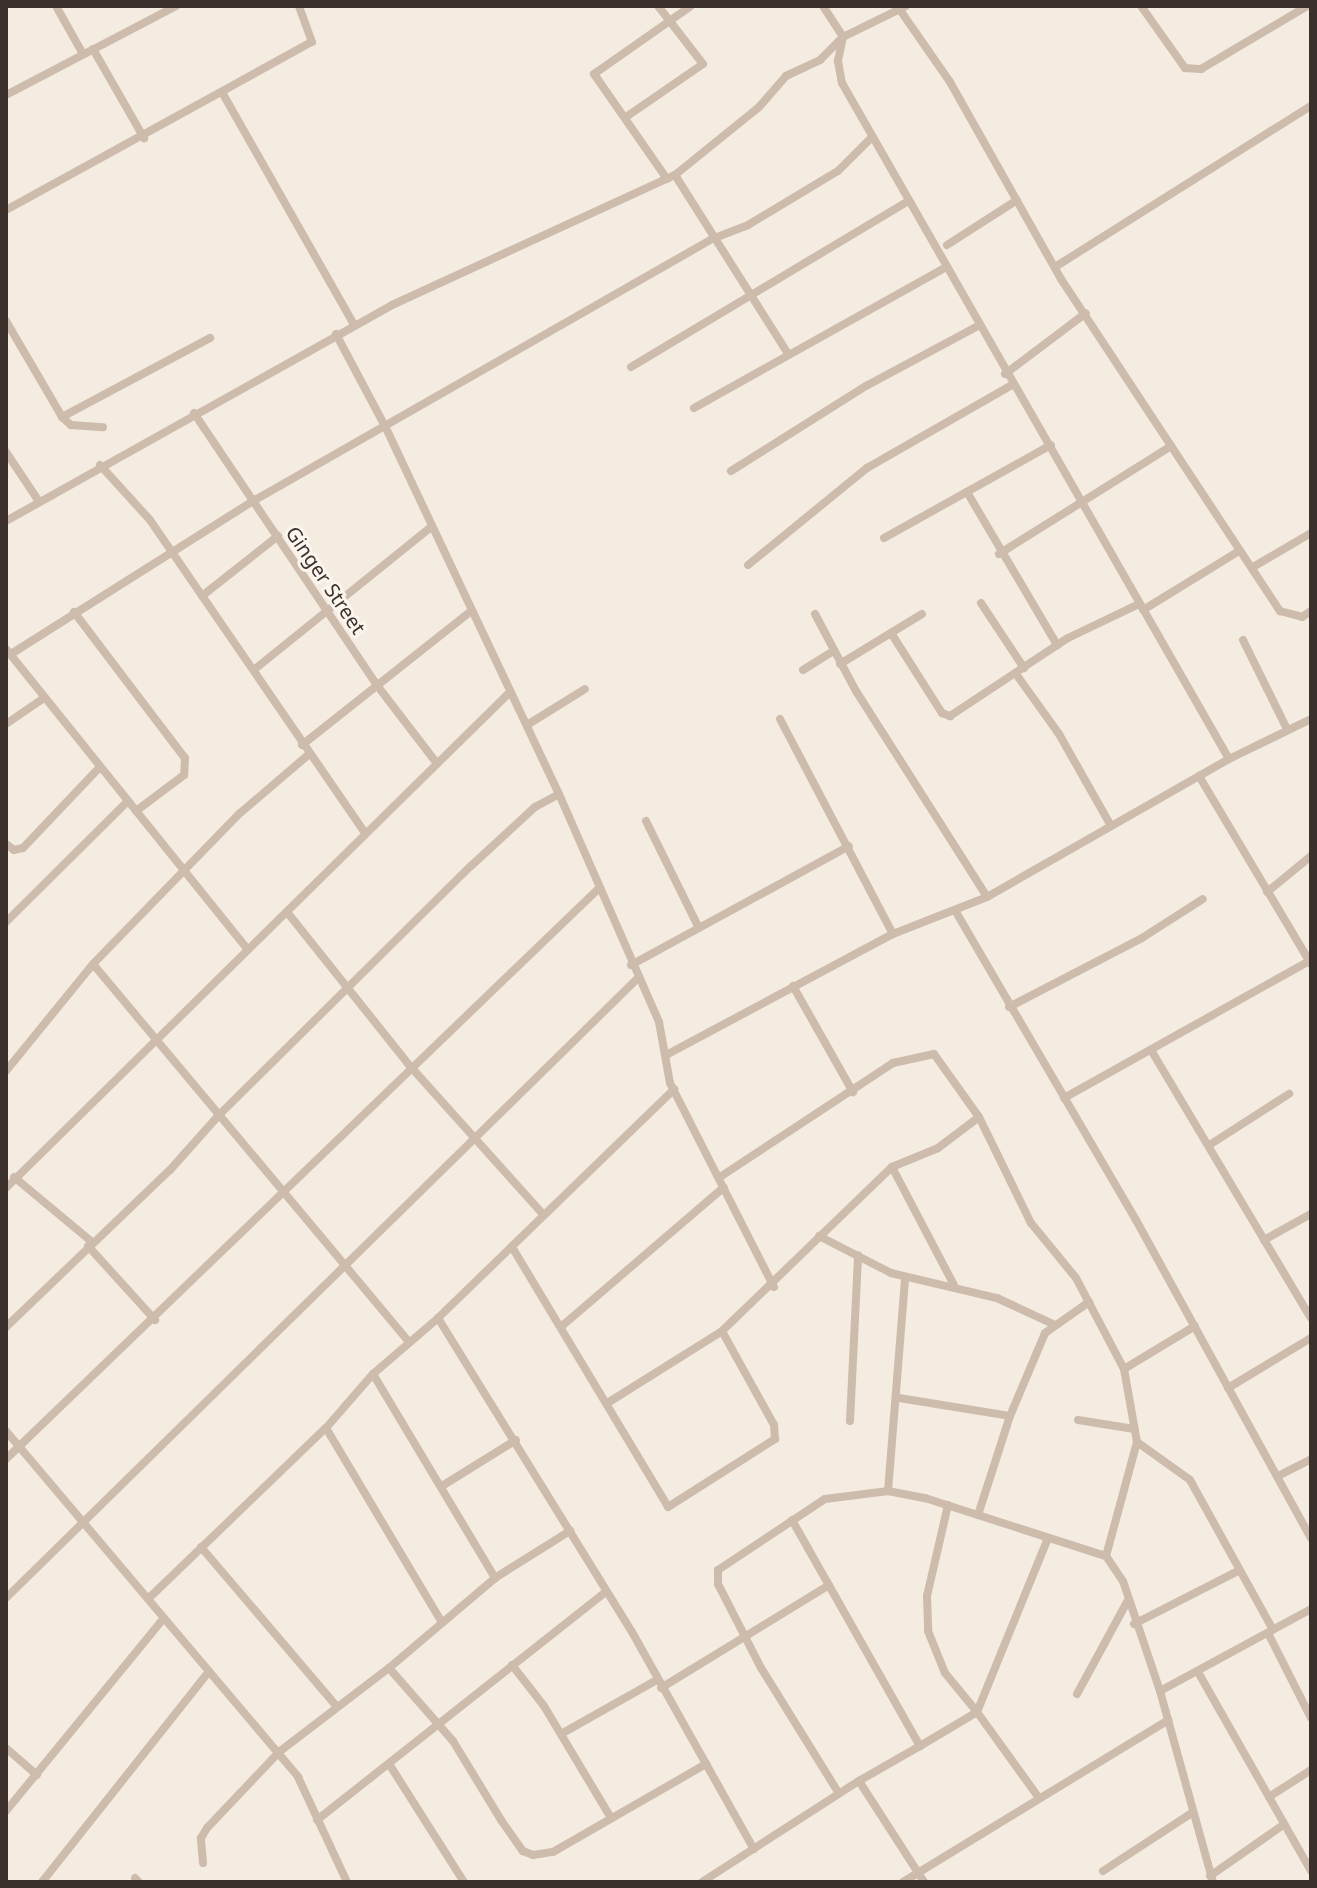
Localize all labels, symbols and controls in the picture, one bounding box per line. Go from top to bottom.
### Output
street label: Ginger Street [281,521,371,639]

